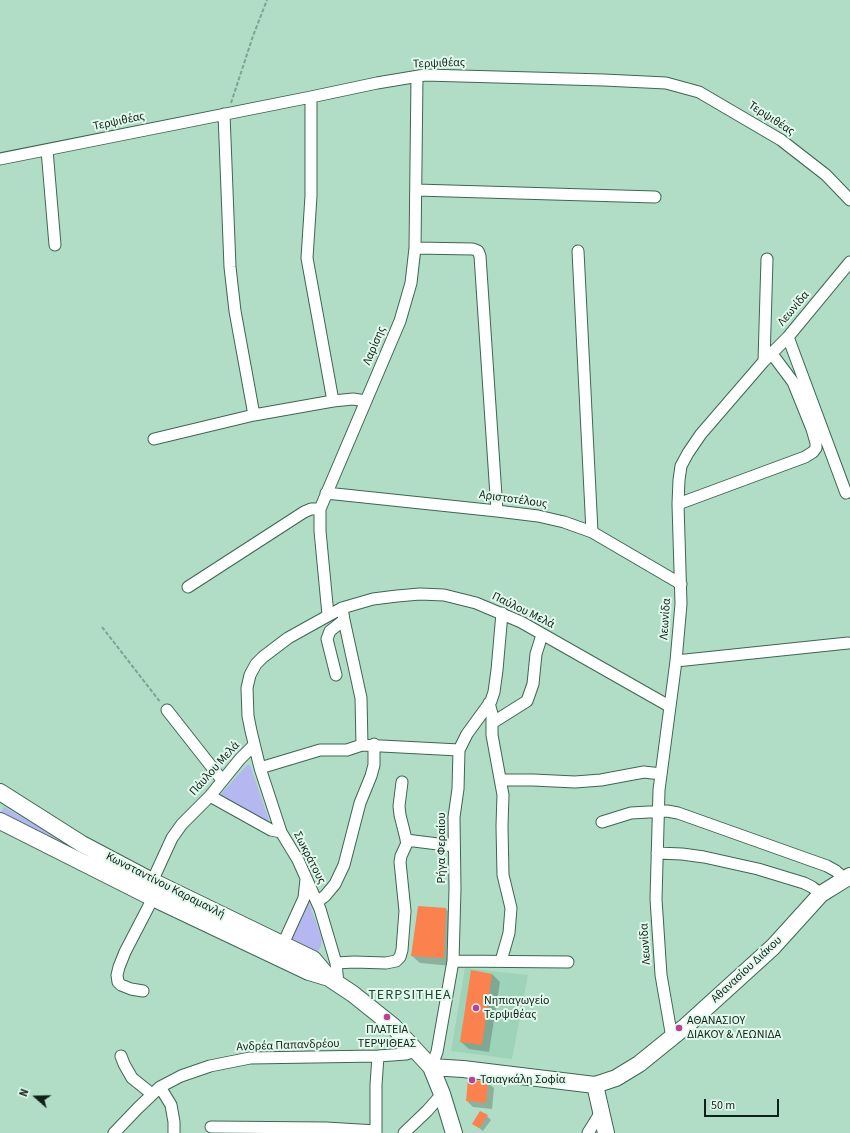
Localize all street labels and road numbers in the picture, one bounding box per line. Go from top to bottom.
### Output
street label: Τερψιθέας [413,56,465,72]
street label: Τερψιθέας [745,99,797,139]
street label: Τερψιθέας [92,110,146,134]
street label: Λεωνίδα [775,288,813,330]
street label: Λαρίσης [360,324,390,368]
street label: Αριστοτέλους [478,488,548,512]
street label: Παύλου Μελά [489,590,557,632]
street label: Λεωνίδα [657,598,675,640]
street label: Πάυλου Μελά [187,739,243,799]
street label: Ρήγα Φεραίου [435,812,449,884]
street label: Σωκράτους [290,829,328,887]
street label: Κωνσταντίνου Καραμανλή [103,850,227,922]
street label: Λεωνίδα [637,923,655,965]
street label: Αθανασίου Διάκου [709,934,785,1006]
street label: Ανδρέα Παπανδρέου [236,1037,340,1055]

